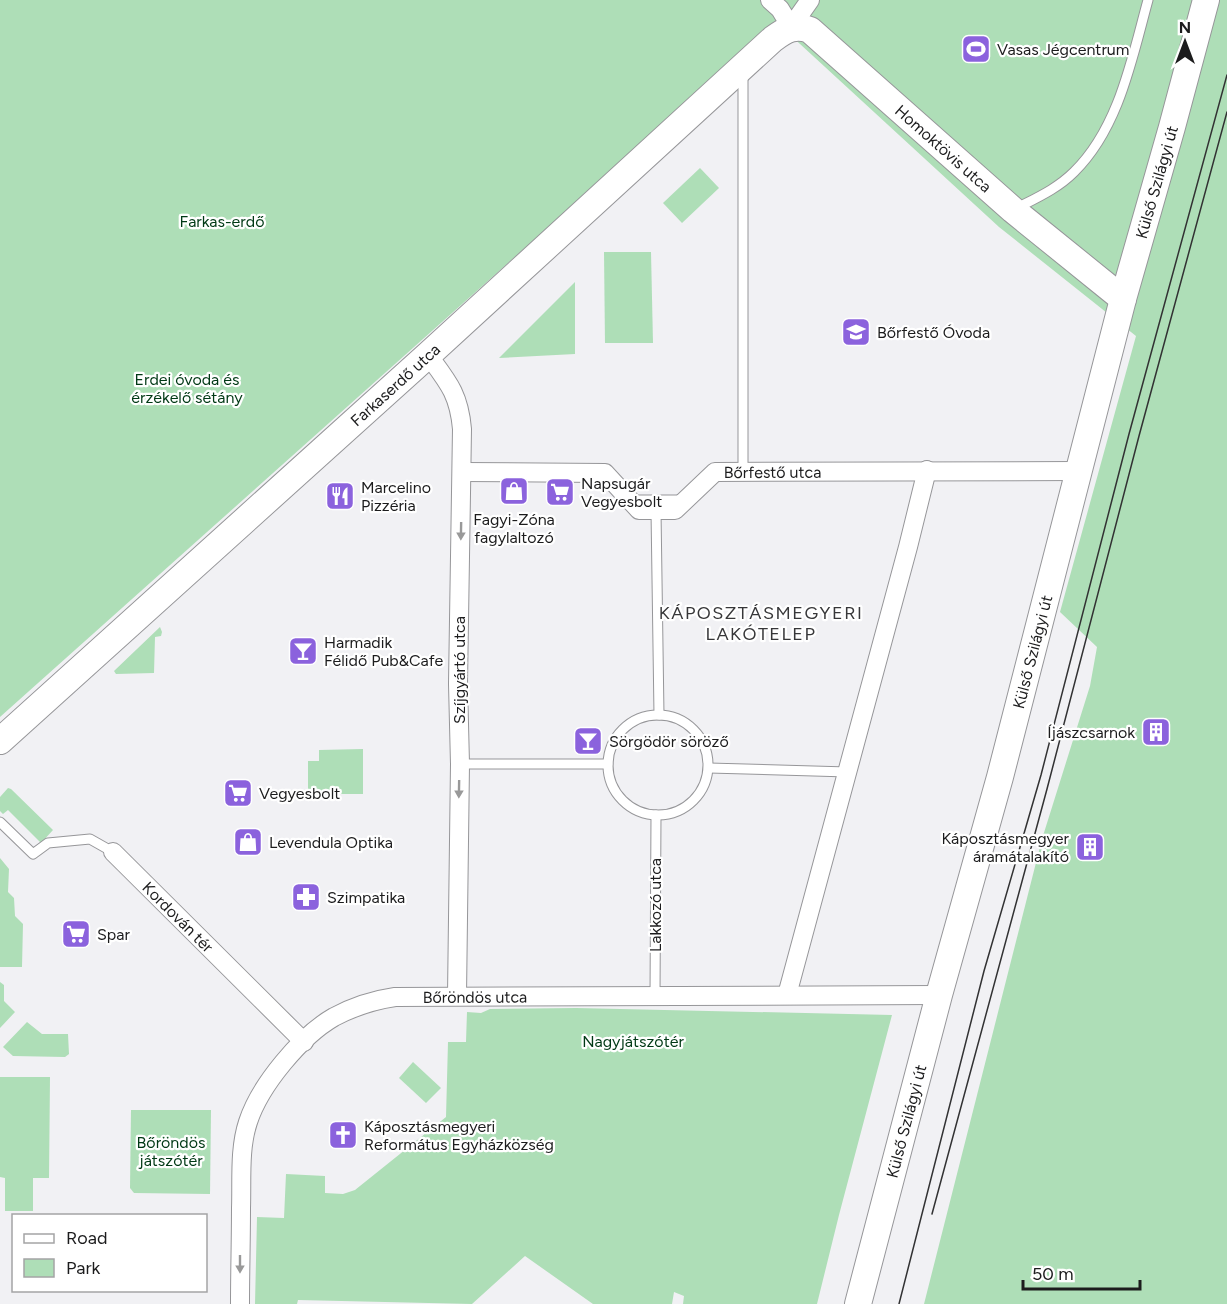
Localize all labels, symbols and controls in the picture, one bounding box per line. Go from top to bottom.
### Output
north arrow [1155,12,1215,72]
text: N [1179,18,1191,37]
sports icon: Vasas Jégcentrum [960,33,992,65]
place label: Vasas Jégcentrum [997,40,1129,59]
street label: Homoktövis utca [891,101,995,197]
street label: Külső Szilágyi út [1132,124,1182,241]
park label: Farkas-erdő [180,212,264,231]
school or university icon: Bőrfestő Óvoda [840,316,872,348]
place label: Bőrfestő Óvoda [877,323,990,342]
street label: Farkaserdő utca [347,340,444,430]
park label: Erdei óvoda és érzékelő sétány [131,370,243,407]
street label: Bőrfestő utca [724,463,821,482]
place label: Napsugár Vegyesbolt [581,474,662,511]
shop icon: Fagyi-Zóna fagylaltozó [498,475,530,507]
supermarket icon: Napsugár Vegyesbolt [544,476,576,508]
place label: Marcelino Pizzéria [361,478,431,515]
restaurant icon: Marcelino Pizzéria [324,480,356,512]
place label: Fagyi-Zóna fagylaltozó [473,510,555,547]
one-way arrow [456,521,466,540]
street label: Külső Szilágyi út [1009,593,1056,711]
district label: KÁPOSZTÁSMEGYERI LAKÓTELEP [659,602,863,645]
street label: Szíjgyártó utca [450,616,469,724]
place label: Harmadik Félidő Pub&Cafe [324,633,444,670]
bar icon: Harmadik Félidő Pub&Cafe [287,635,319,667]
building icon: Íjászcsarnok [1140,716,1172,748]
place label: Íjászcsarnok [1047,723,1135,742]
bar icon: Sörgödör söröző [572,725,604,757]
place label: Sörgödör söröző [609,732,729,751]
supermarket icon: Vegyesbolt [222,777,254,809]
one-way arrow [455,779,464,798]
place label: Vegyesbolt [259,784,340,803]
shop icon: Levendula Optika [232,826,264,858]
place label: Káposztásmegyer áramátalakító [941,829,1070,866]
building icon: Káposztásmegyer áramátalakító [1074,831,1106,863]
place label: Levendula Optika [269,833,393,852]
street label: Lakkozó utca [646,858,665,952]
street label: Kordován tér [138,878,218,957]
pharmacy icon: Szimpatika [290,881,322,913]
place label: Szimpatika [327,888,405,907]
supermarket icon: Spar [60,918,92,950]
place label: Spar [97,925,130,944]
street label: Bőröndös utca [423,988,527,1007]
park label: Nagyjátszótér [582,1032,684,1051]
street label: Külső Szilágyi út [882,1063,930,1180]
place label: Káposztásmegyeri Református Egyházközség [364,1117,554,1154]
church icon: Káposztásmegyeri Református Egyházközség [327,1119,359,1151]
park label: Bőröndös játszótér [137,1133,205,1170]
legend [12,1214,207,1292]
text: Road [66,1227,107,1249]
scale bar [1023,1253,1140,1291]
one-way arrow [235,1255,245,1274]
text: Park [66,1257,101,1279]
text: 50 m [1032,1263,1074,1285]

